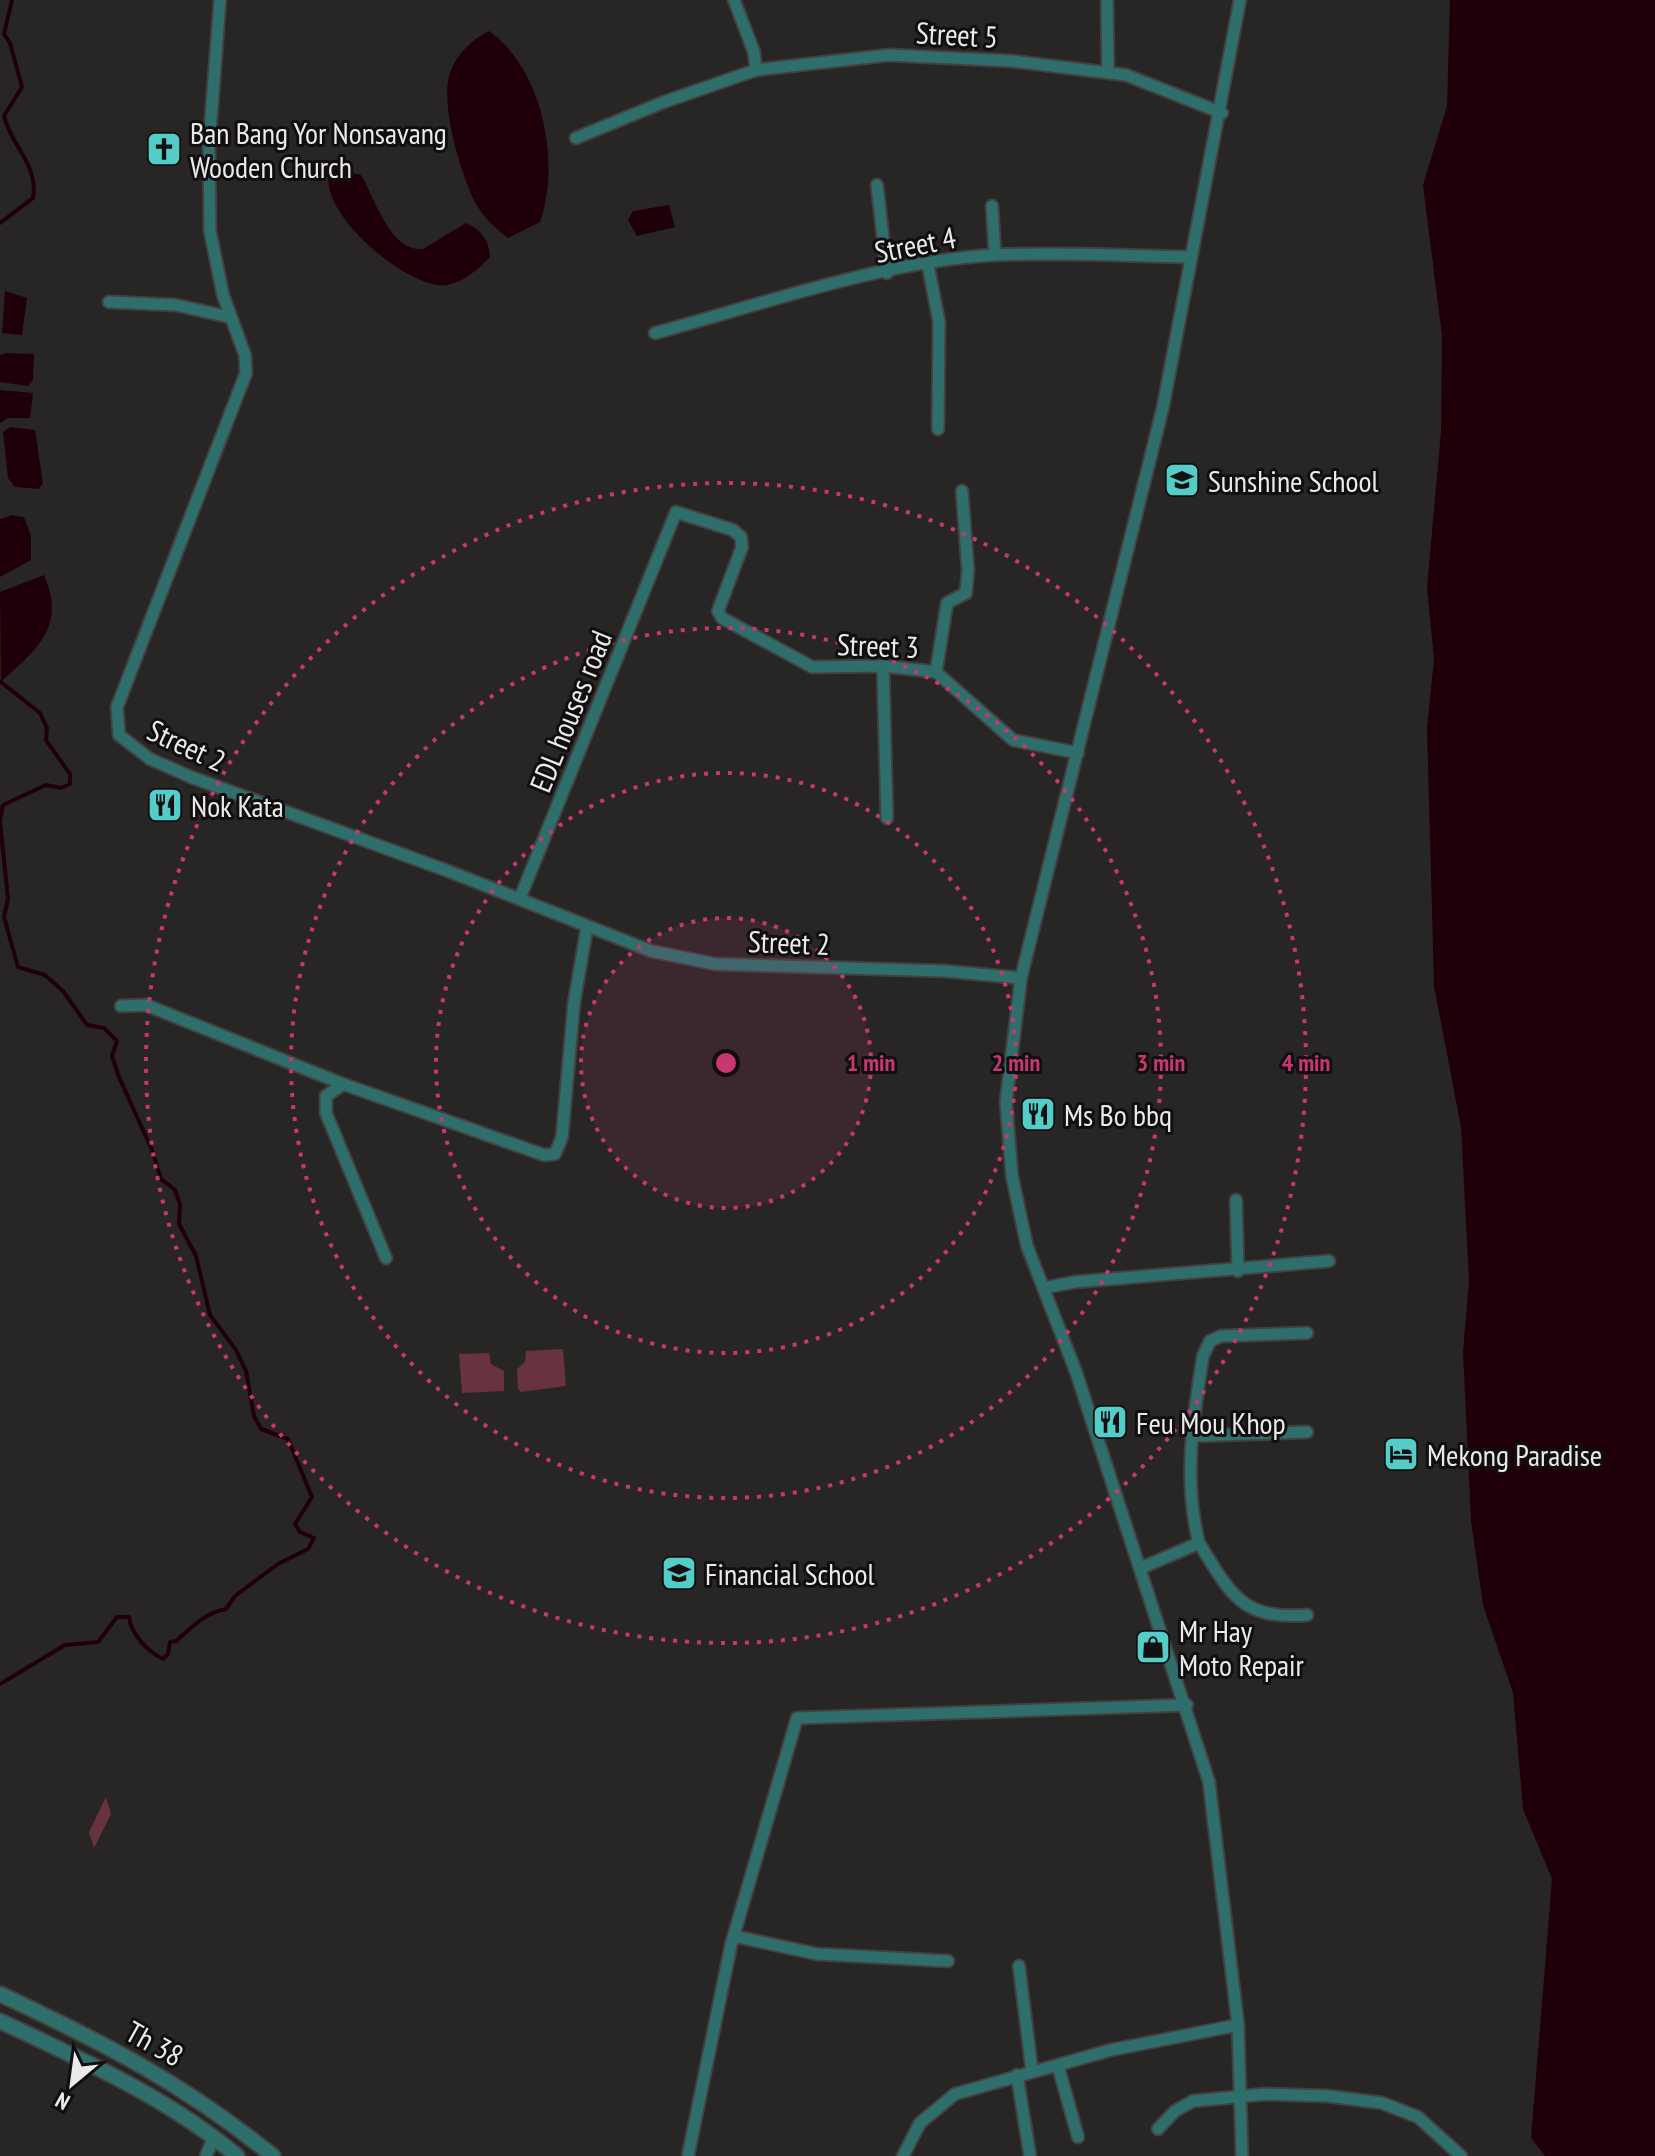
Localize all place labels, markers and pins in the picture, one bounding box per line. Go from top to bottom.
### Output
place label: Ban Bang Yor Nonsavang Wooden Church [190,113,447,186]
church icon: Ban Bang Yor Nonsavang Wooden Church [145,130,183,168]
school or university icon: Sunshine School [1163,461,1201,499]
place label: Sunshine School [1208,461,1378,500]
restaurant icon: Nok Kata [146,786,184,824]
place label: Nok Kata [191,786,284,825]
centre of rings [712,1049,740,1077]
restaurant icon: Ms Bo bbq [1019,1095,1057,1133]
place label: Ms Bo bbq [1064,1095,1172,1134]
restaurant icon: Feu Mou Khop [1091,1403,1129,1441]
place label: Feu Mou Khop [1136,1403,1286,1442]
hotel icon: Mekong Paradise [1382,1435,1420,1473]
place label: Mekong Paradise [1427,1435,1602,1474]
school or university icon: Financial School [660,1554,698,1592]
place label: Financial School [705,1554,874,1593]
place label: Mr Hay Moto Repair [1179,1611,1305,1684]
shop icon: Mr Hay Moto Repair [1134,1628,1172,1666]

